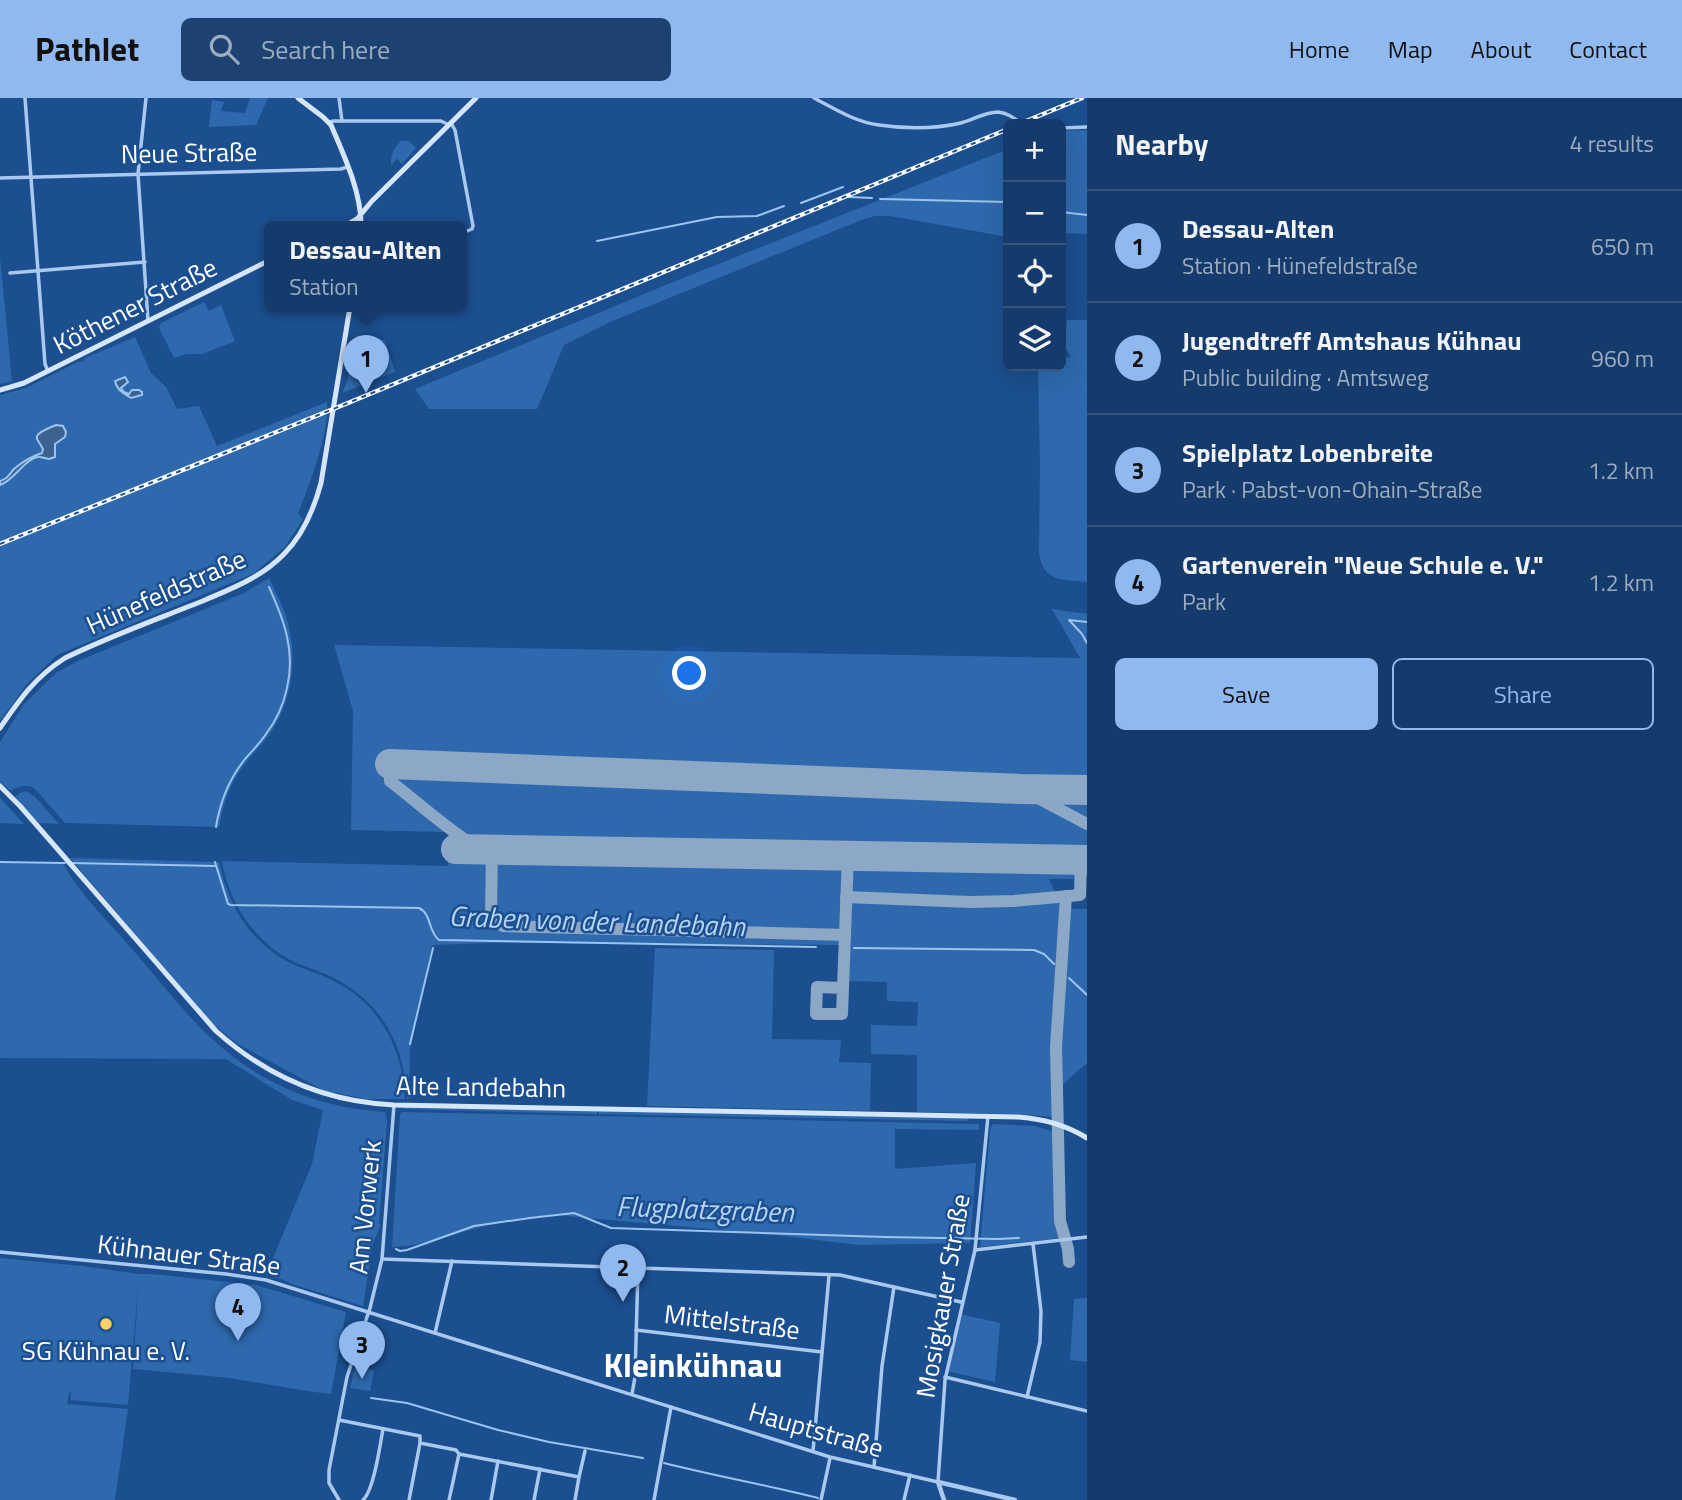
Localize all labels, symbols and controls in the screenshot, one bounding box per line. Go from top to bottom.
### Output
search box [181,18,671,81]
text: Pathlet [35,24,139,74]
icon: search [205,30,243,68]
text: Search here [261,30,390,69]
text: Home [1289,31,1350,67]
text: Map [1388,31,1433,67]
text: About [1471,31,1531,67]
text: Contact [1569,31,1647,67]
map controls [1003,119,1066,371]
button: + [1003,119,1066,182]
text: Nearby [1115,121,1208,167]
text: 4 results [1570,126,1654,161]
street label: Neue Straße [121,132,257,173]
button: − [1003,182,1066,245]
text: Dessau-Alten [1182,209,1334,248]
popup [264,221,467,312]
text: 1 [1132,229,1144,264]
text: 650 m [1591,229,1654,264]
text: Dessau-Alten [289,230,442,269]
button: locate [1003,245,1066,308]
street label: Köthener Straße [46,248,223,364]
text: Station · Hünefeldstraße [1182,248,1418,283]
text: Station [289,269,359,304]
button: layers [1003,308,1066,371]
text: Jugendtreff Amtshaus Kühnau [1182,321,1522,360]
pin: 1 [343,335,389,393]
text: 2 [1132,341,1144,376]
text: 960 m [1591,341,1654,376]
text: Public building · Amtsweg [1182,360,1429,395]
text: Spielplatz Lobenbreite [1182,433,1433,472]
text: 3 [1132,453,1144,488]
text: 1.2 km [1588,453,1654,488]
text: Park · Pabst-von-Ohain-Straße [1182,472,1482,507]
street label: Hünefeldstraße [80,539,252,644]
text: Gartenverein "Neue Schule e. V." [1182,545,1544,584]
text: 4 [1132,565,1144,600]
text: 1.2 km [1588,565,1654,600]
text: Park [1182,584,1226,619]
your location [672,656,706,690]
button: Save [1115,658,1378,730]
button: Share [1392,658,1654,730]
water label: Graben von der Landebahn [448,894,747,947]
street label: Alte Landebahn [395,1066,567,1107]
street label: Am Vorwerk [338,1138,391,1276]
water label: Flugplatzgraben [616,1184,796,1233]
street label: Mosigkauer Straße [905,1191,980,1401]
street label: Kühnauer Straße [95,1224,283,1285]
pin: 2 [600,1244,646,1302]
pin: 4 [215,1283,261,1341]
street label: Mittelstraße [662,1294,802,1349]
marker: SG Kühnau e. V. [98,1316,114,1332]
pin: 3 [339,1321,385,1379]
place label: SG Kühnau e. V. [22,1331,190,1370]
district label: Kleinkühnau [604,1340,782,1390]
street label: Hauptstraße [744,1392,888,1467]

